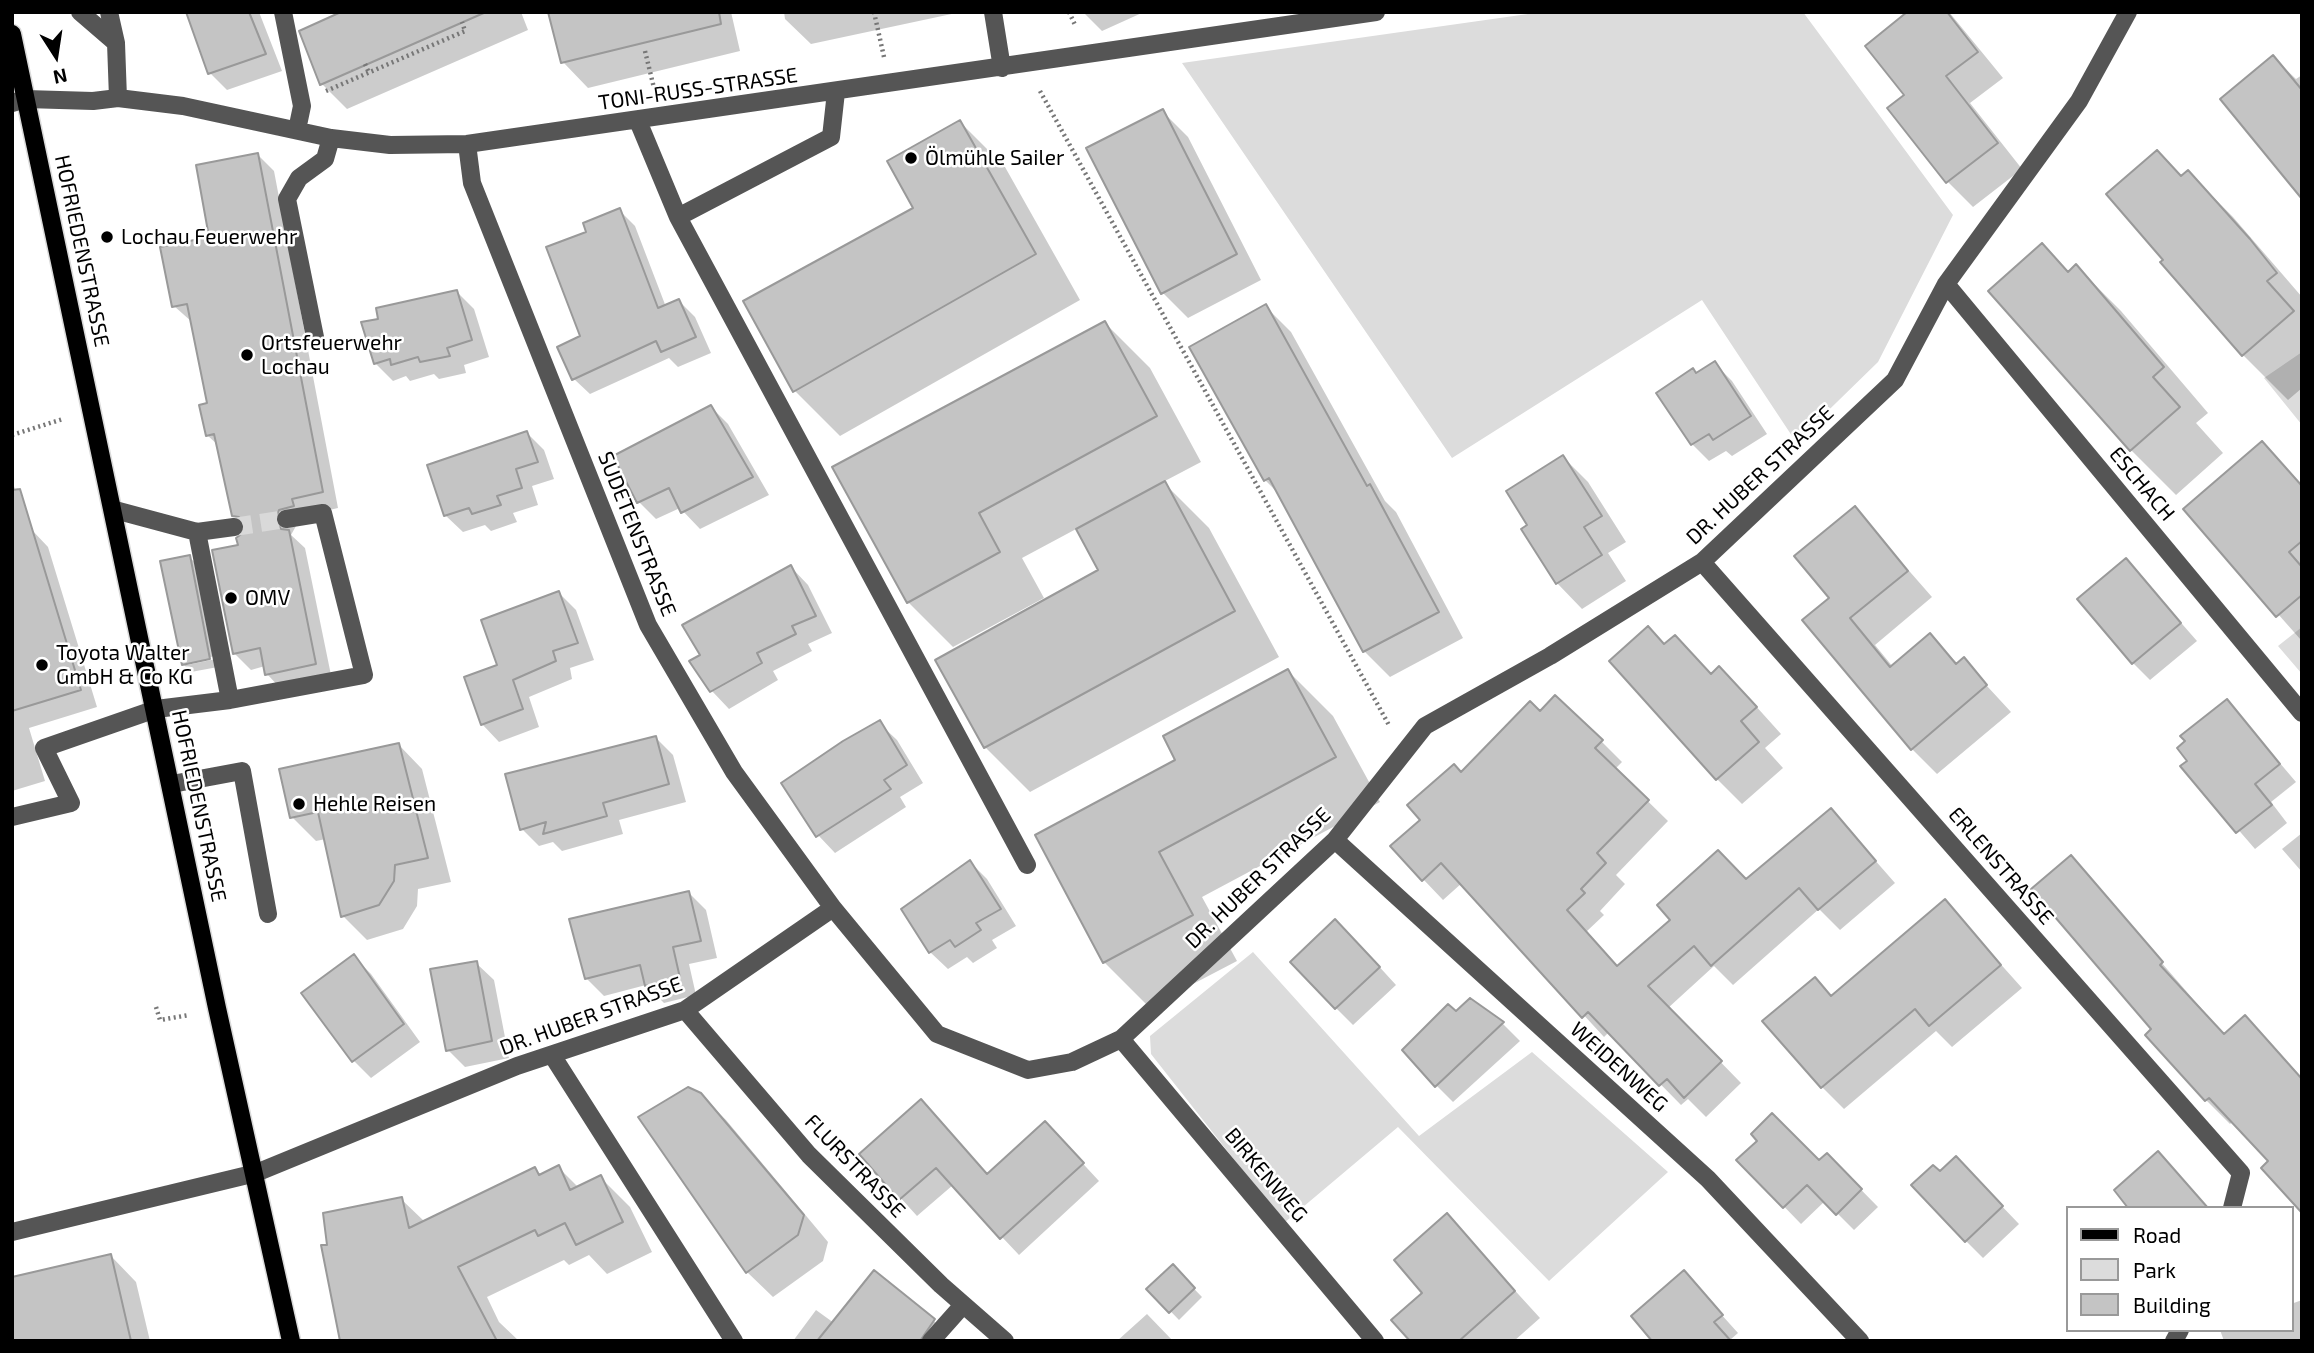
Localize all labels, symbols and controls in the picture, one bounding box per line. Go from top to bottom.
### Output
north arrow [21,21,91,91]
street label: TONI-RUSS-STRASSE [597,63,799,115]
text: N [51,64,70,90]
place label: Ölmühle Sailer [925,145,1064,171]
marker: Ölmühle Sailer [903,150,919,166]
street label: HOFRIEDENSTRASSE [49,153,115,349]
place label: Lochau Feuerwehr [121,224,297,250]
marker: Lochau Feuerwehr [99,229,115,245]
place label: Ortsfeuerwehr Lochau [261,330,402,380]
marker: Ortsfeuerwehr Lochau [239,347,255,363]
street label: DR. HUBER STRASSE [1681,400,1839,550]
street label: ESCHACH [2104,442,2180,526]
street label: SUDETENSTRASSE [592,448,682,620]
place label: OMV [245,585,290,611]
marker: OMV [223,590,239,606]
place label: Toyota Walter GmbH & Co KG [56,640,193,690]
marker: Toyota Walter GmbH & Co KG [34,657,50,673]
street label: HOFRIEDENSTRASSE [166,708,232,904]
place label: Hehle Reisen [313,791,436,817]
marker: Hehle Reisen [291,796,307,812]
street label: DR. HUBER STRASSE [1180,802,1336,954]
street label: ERLENSTRASSE [1943,802,2059,930]
street label: DR. HUBER STRASSE [496,971,686,1061]
street label: WEIDENWEG [1565,1017,1673,1117]
street label: FLURSTRASSE [799,1109,911,1223]
street label: BIRKENWEG [1219,1123,1313,1227]
legend [2066,1206,2293,1332]
text: Road [2133,1222,2181,1247]
text: Park [2133,1257,2176,1282]
text: Building [2133,1292,2211,1317]

